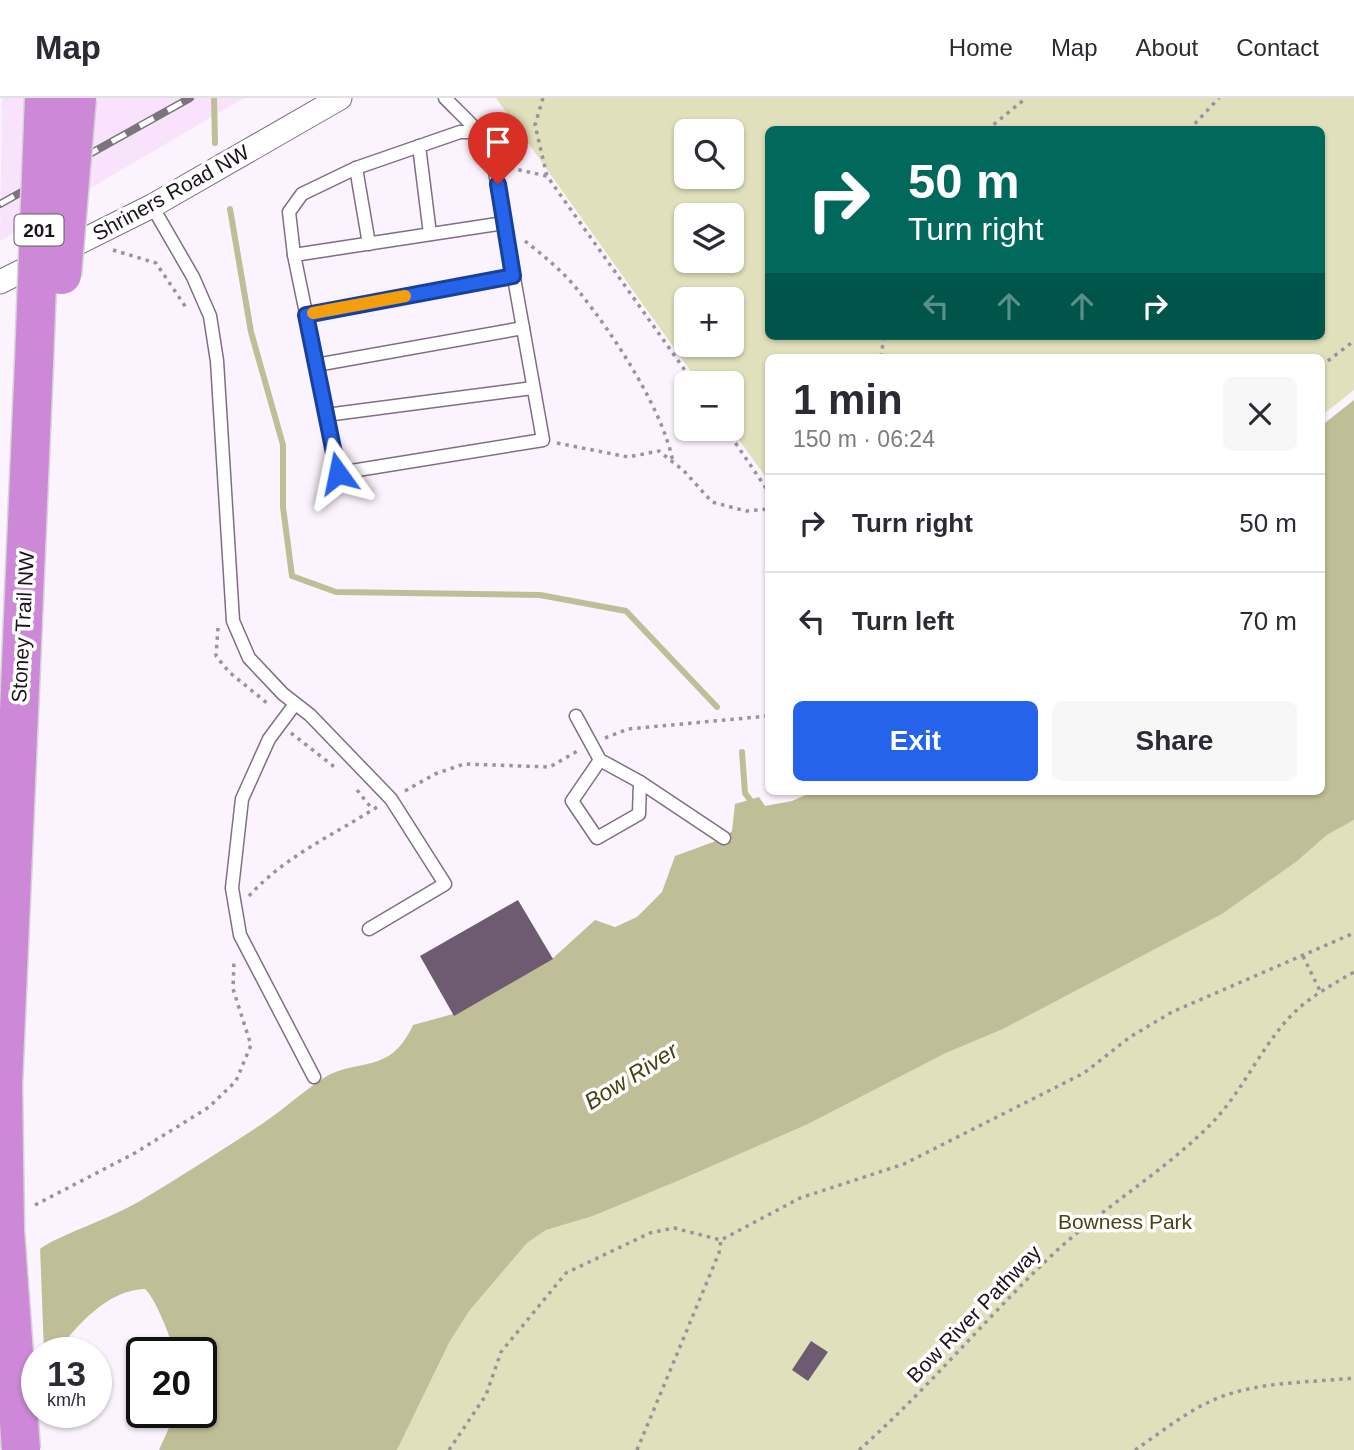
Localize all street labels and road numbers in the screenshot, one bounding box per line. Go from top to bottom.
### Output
street label: Shriners Road NW [89,140,253,245]
road number: 201 [14,214,64,246]
street label: Stoney Trail NW [7,550,38,703]
street label: Bow River Pathway [902,1240,1045,1387]

